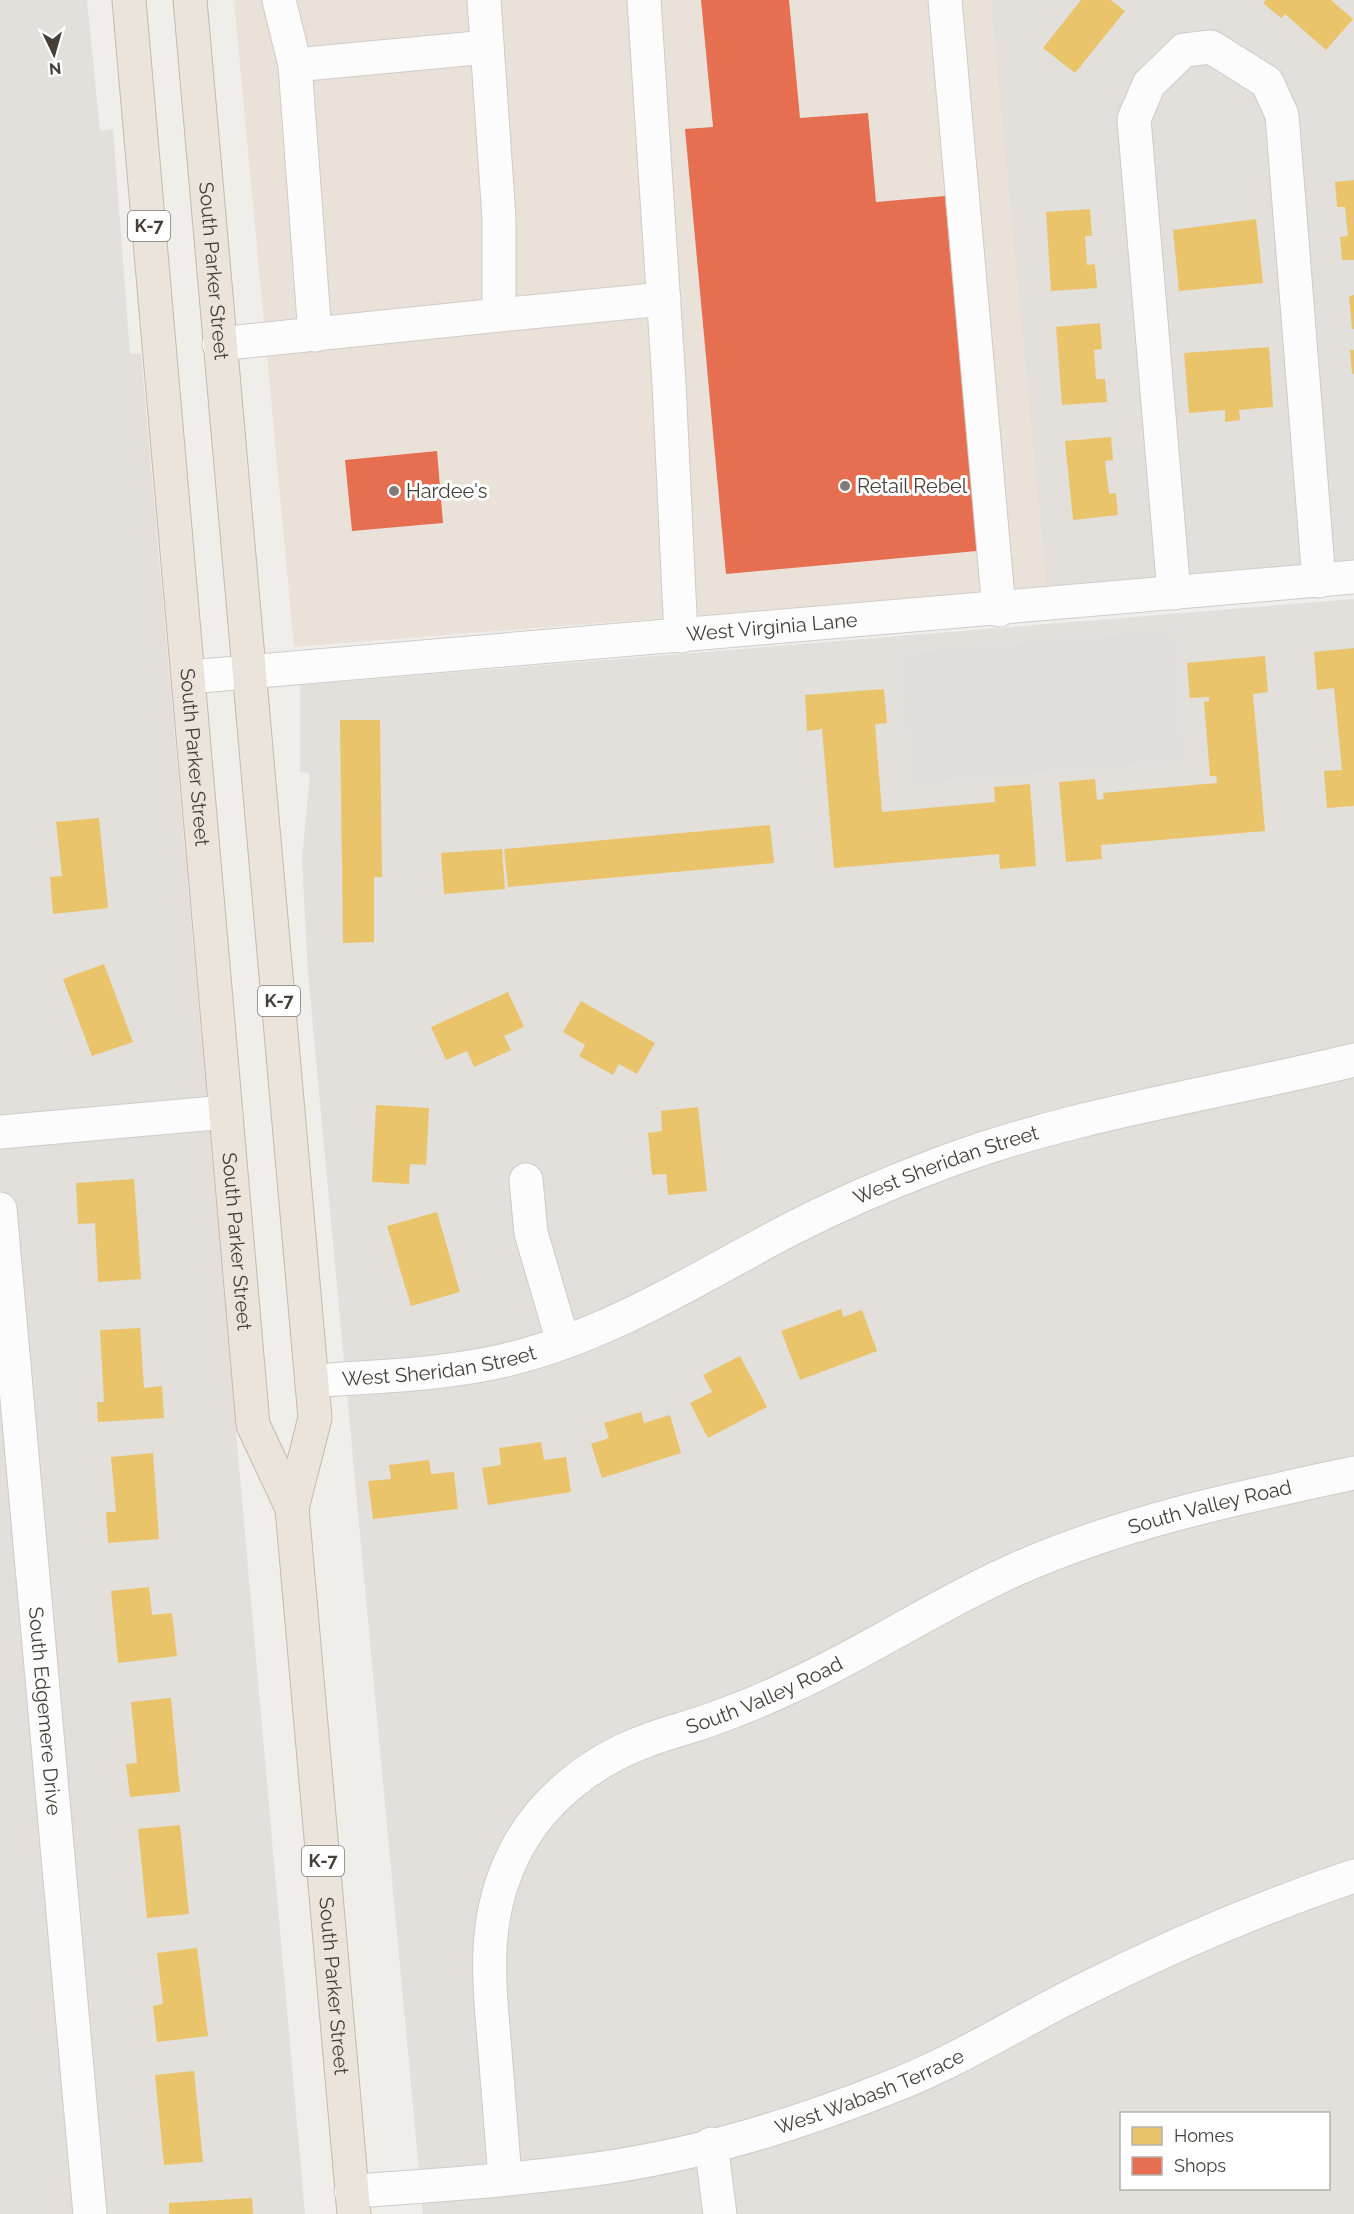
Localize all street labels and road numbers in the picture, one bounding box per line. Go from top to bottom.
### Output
street label: South Parker Street [194,181,234,361]
road number: K-7 [128,211,170,241]
street label: West Virginia Lane [685,608,859,646]
street label: South Parker Street [175,667,215,847]
road number: K-7 [258,986,300,1016]
street label: West Sheridan Street [850,1120,1041,1210]
street label: South Parker Street [217,1151,257,1332]
street label: West Sheridan Street [341,1340,539,1391]
street label: South Valley Road [1125,1475,1294,1539]
street label: South Edgemere Drive [24,1606,66,1817]
street label: South Valley Road [683,1651,847,1739]
road number: K-7 [302,1846,344,1876]
street label: South Parker Street [314,1896,354,2076]
street label: West Wabash Terrace [772,2043,968,2140]

